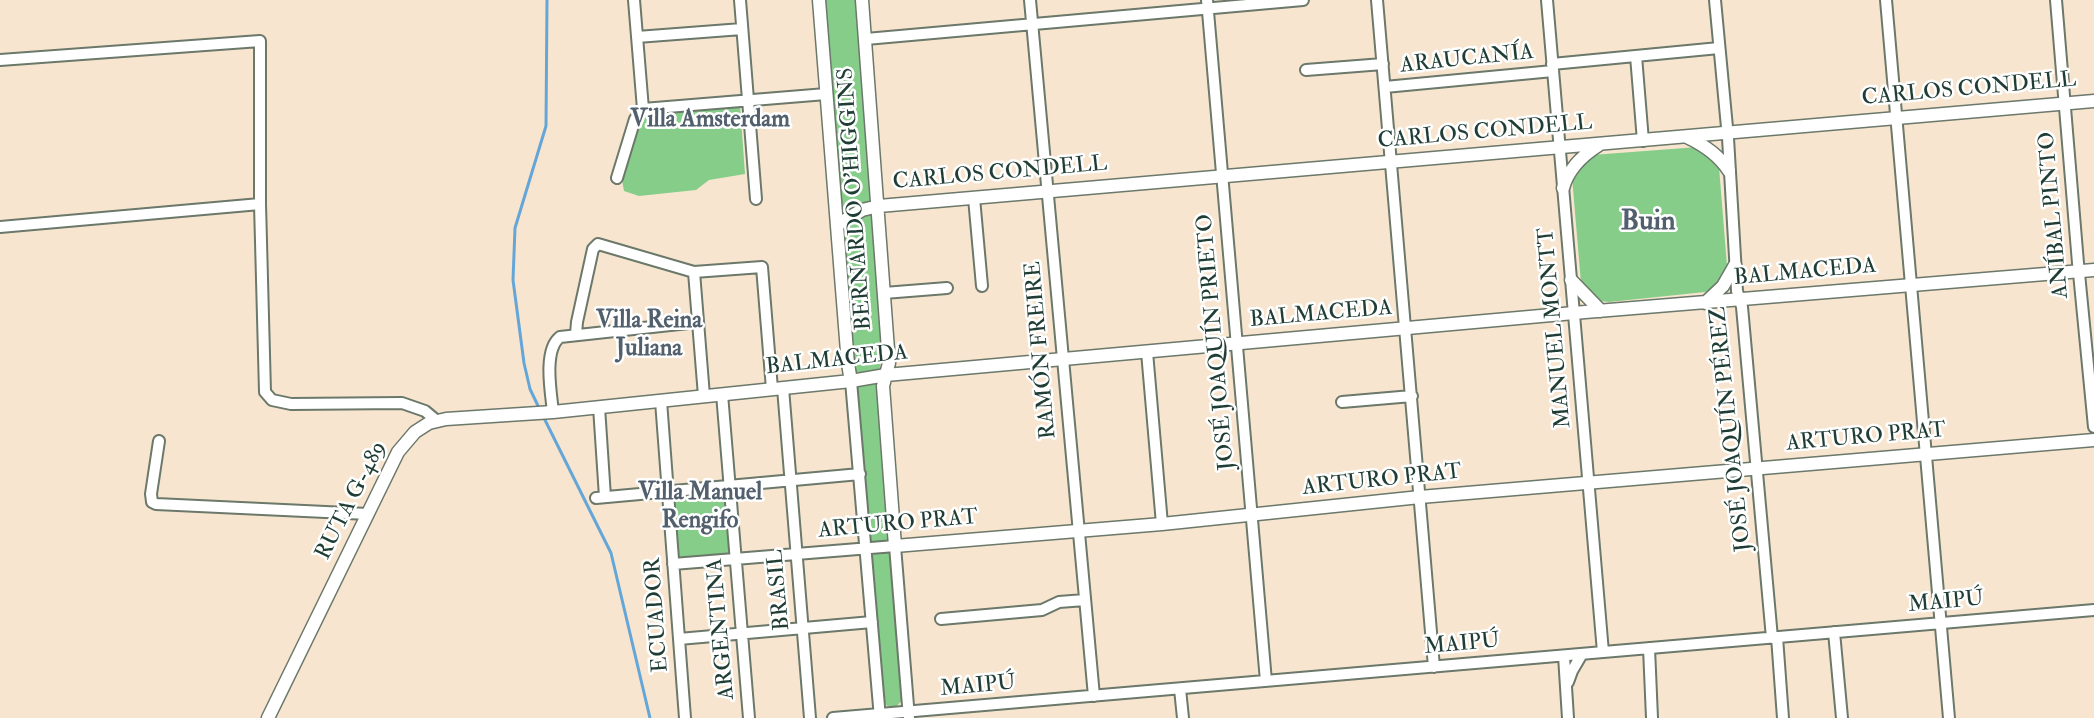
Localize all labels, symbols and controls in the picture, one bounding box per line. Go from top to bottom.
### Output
street label: ARAUCANÍA [1399,40,1535,80]
street label: BERNARDO O'HIGGINS [834,67,878,331]
street label: CARLOS CONDELL [1861,67,2077,113]
district label: Villa Amsterdam [630,107,790,135]
street label: CARLOS CONDELL [1377,110,1593,156]
street label: ANÍBAL PINTO [2035,130,2075,300]
street label: CARLOS CONDELL [892,151,1108,197]
district label: Buin [1621,206,1675,240]
street label: JOSÉ JOAQUÍN PRIETO [1193,213,1241,471]
street label: MANUEL MONTT [1534,227,1578,429]
street label: BALMACEDA [1733,254,1877,292]
street label: RAMÓN FREIRE [1021,260,1063,440]
street label: BALMACEDA [1249,296,1393,334]
street label: JOSÉ JOAQUÍN PÉREZ [1706,305,1758,553]
district label: Villa Reina Juliana [596,308,702,364]
street label: BALMACEDA [765,340,909,382]
street label: ARTURO PRAT [1785,418,1947,458]
street label: RUTA G-489 [311,437,393,565]
street label: ARTURO PRAT [1301,460,1463,502]
district label: Villa Manuel Rengifo [638,480,762,536]
street label: ARTURO PRAT [817,505,979,545]
street label: BRASIL [763,548,797,632]
street label: ECUADOR [641,557,675,673]
street label: ARGENTINA [703,557,741,701]
street label: MAIPÚ [1907,587,1985,619]
street label: MAIPÚ [1423,629,1501,661]
street label: MAIPÚ [939,671,1017,703]

